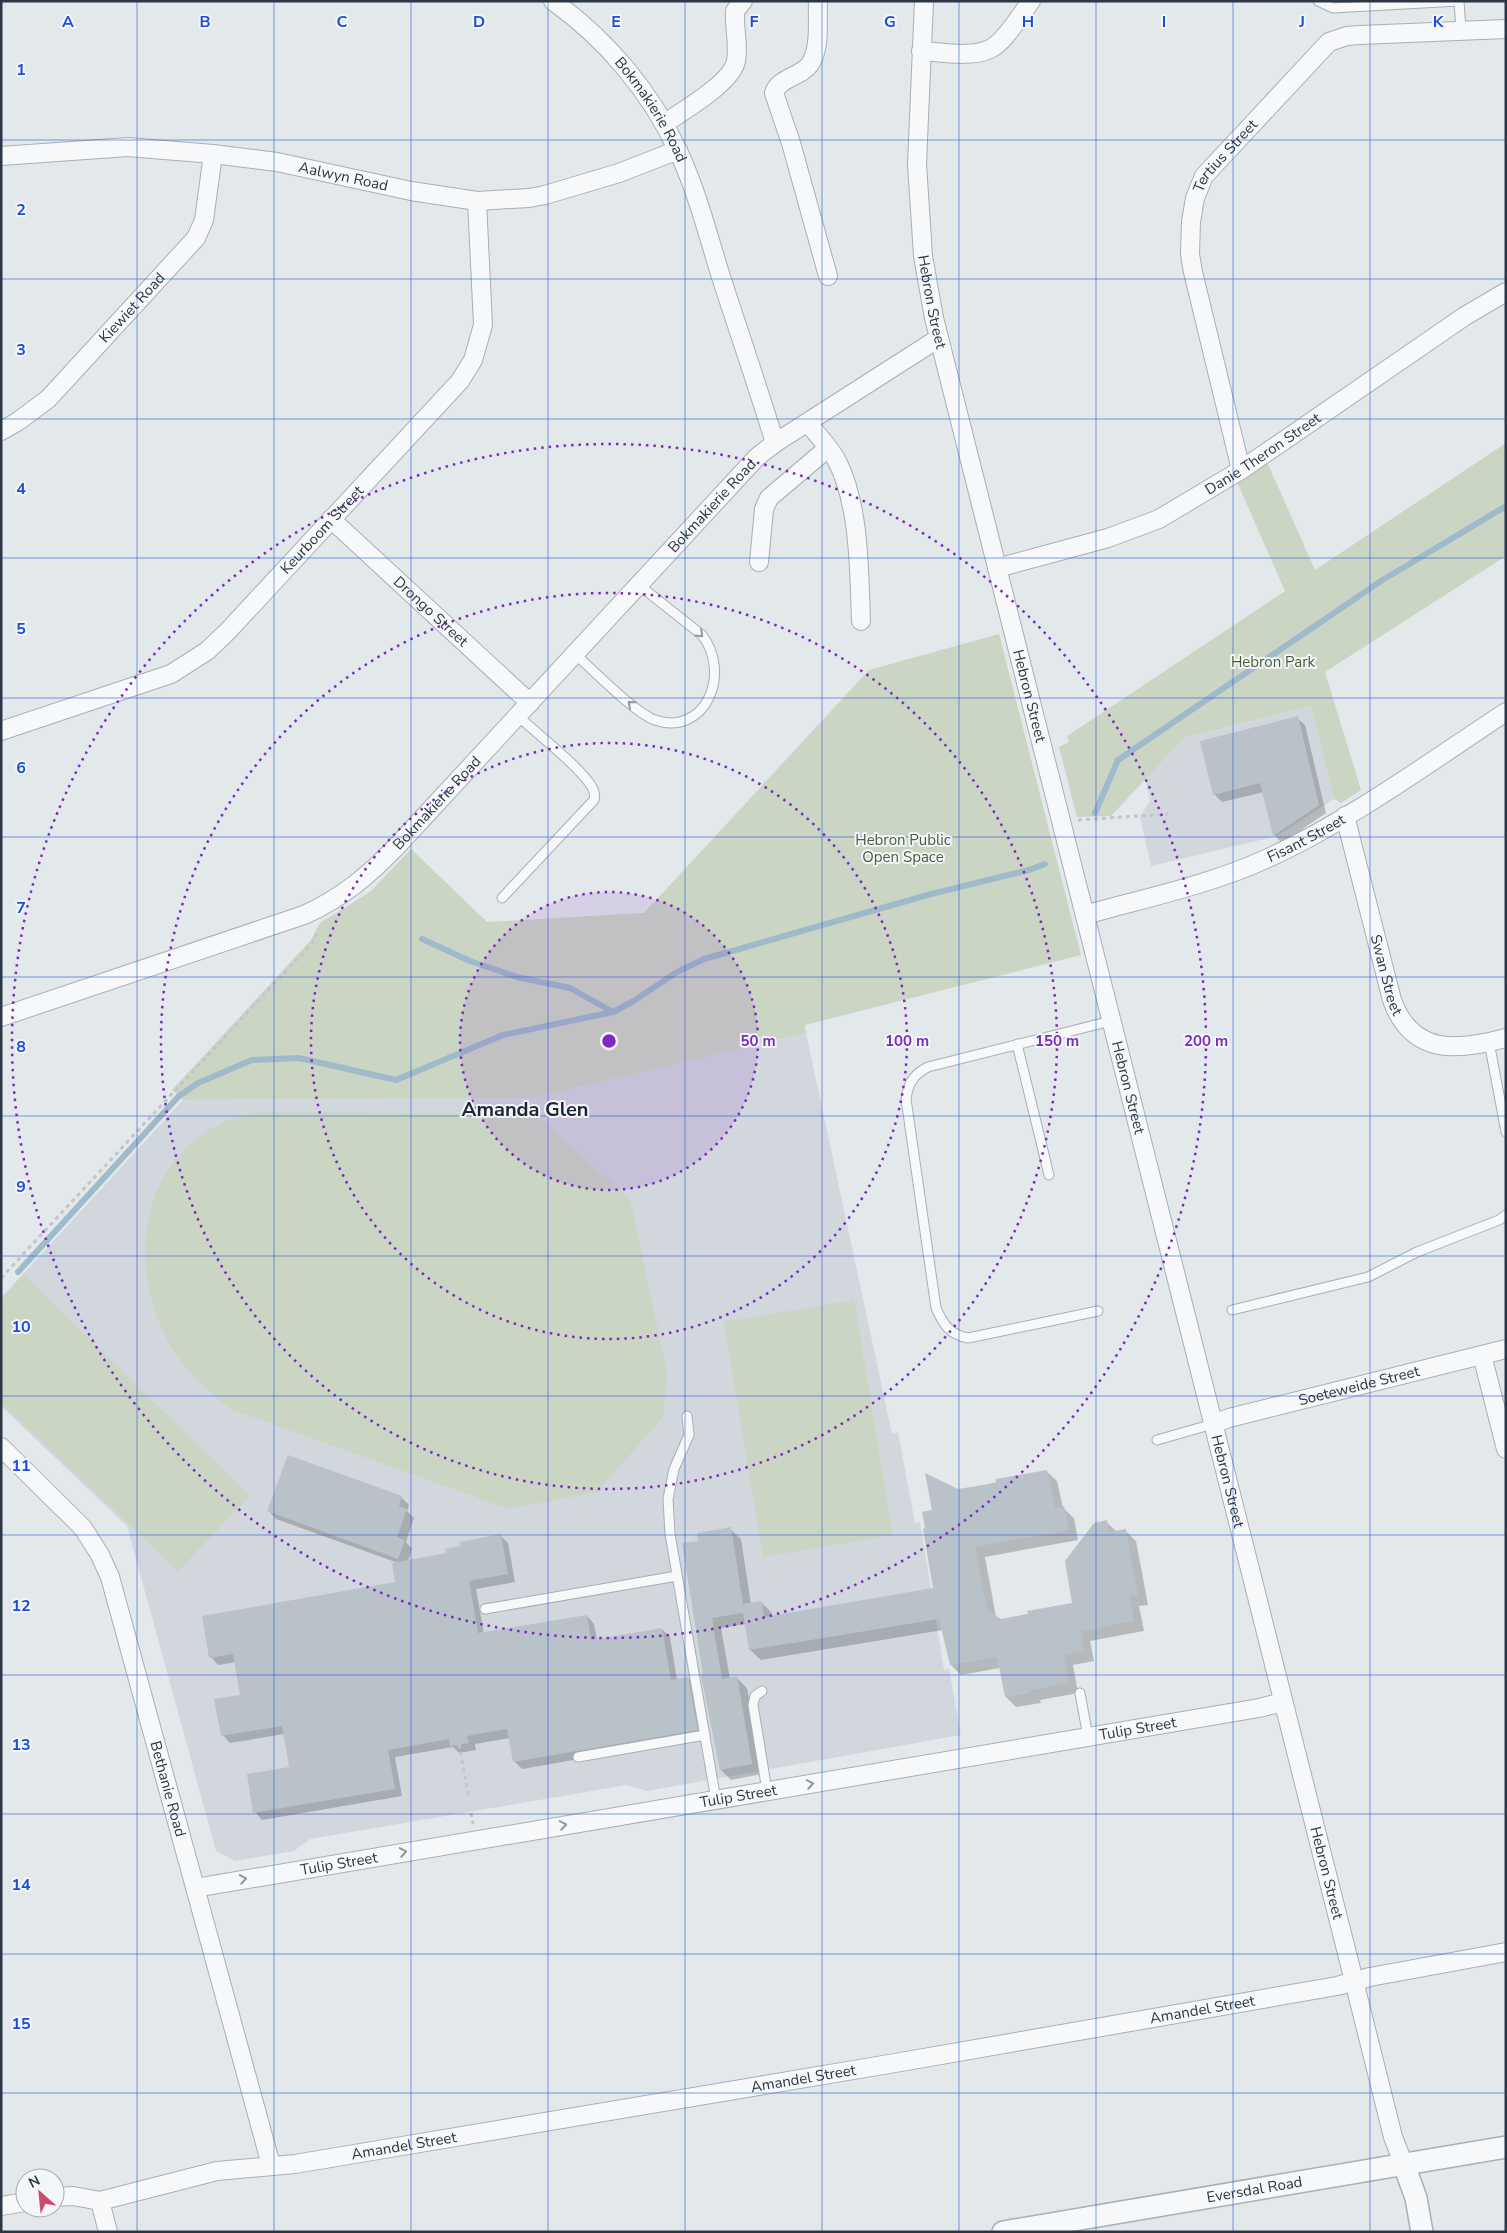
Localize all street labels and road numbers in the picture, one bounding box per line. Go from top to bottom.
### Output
street label: Bokmakierie Road [610,53,692,165]
street label: Tertius Street [1188,114,1263,195]
street label: Aalwyn Road [297,157,390,196]
street label: Hebron Street [913,253,952,351]
street label: Kiewiet Road [95,268,169,347]
street label: Danie Theron Street [1201,408,1325,499]
street label: Bokmakierie Road [663,454,761,557]
street label: Keurboom Street [276,481,368,578]
street label: Drongo Street [389,572,473,652]
street label: Hebron Street [1008,647,1051,745]
street label: Bokmakierie Road [388,752,485,854]
street label: Fisant Street [1264,809,1350,867]
street label: Swan Street [1366,932,1408,1020]
street label: Hebron Street [1107,1039,1150,1137]
street label: Soeteweide Street [1296,1361,1422,1410]
street label: Hebron Street [1206,1433,1249,1530]
street label: Tulip Street [1098,1712,1178,1745]
street label: Bethanie Road [145,1739,191,1839]
street label: Tulip Street [698,1780,779,1812]
street label: Hebron Street [1305,1824,1348,1922]
street label: Tulip Street [299,1847,380,1880]
street label: Amandel Street [1148,1990,1257,2028]
street label: Amandel Street [749,2060,858,2097]
street label: Amandel Street [350,2127,459,2164]
street label: Eversdal Road [1205,2172,1304,2207]

